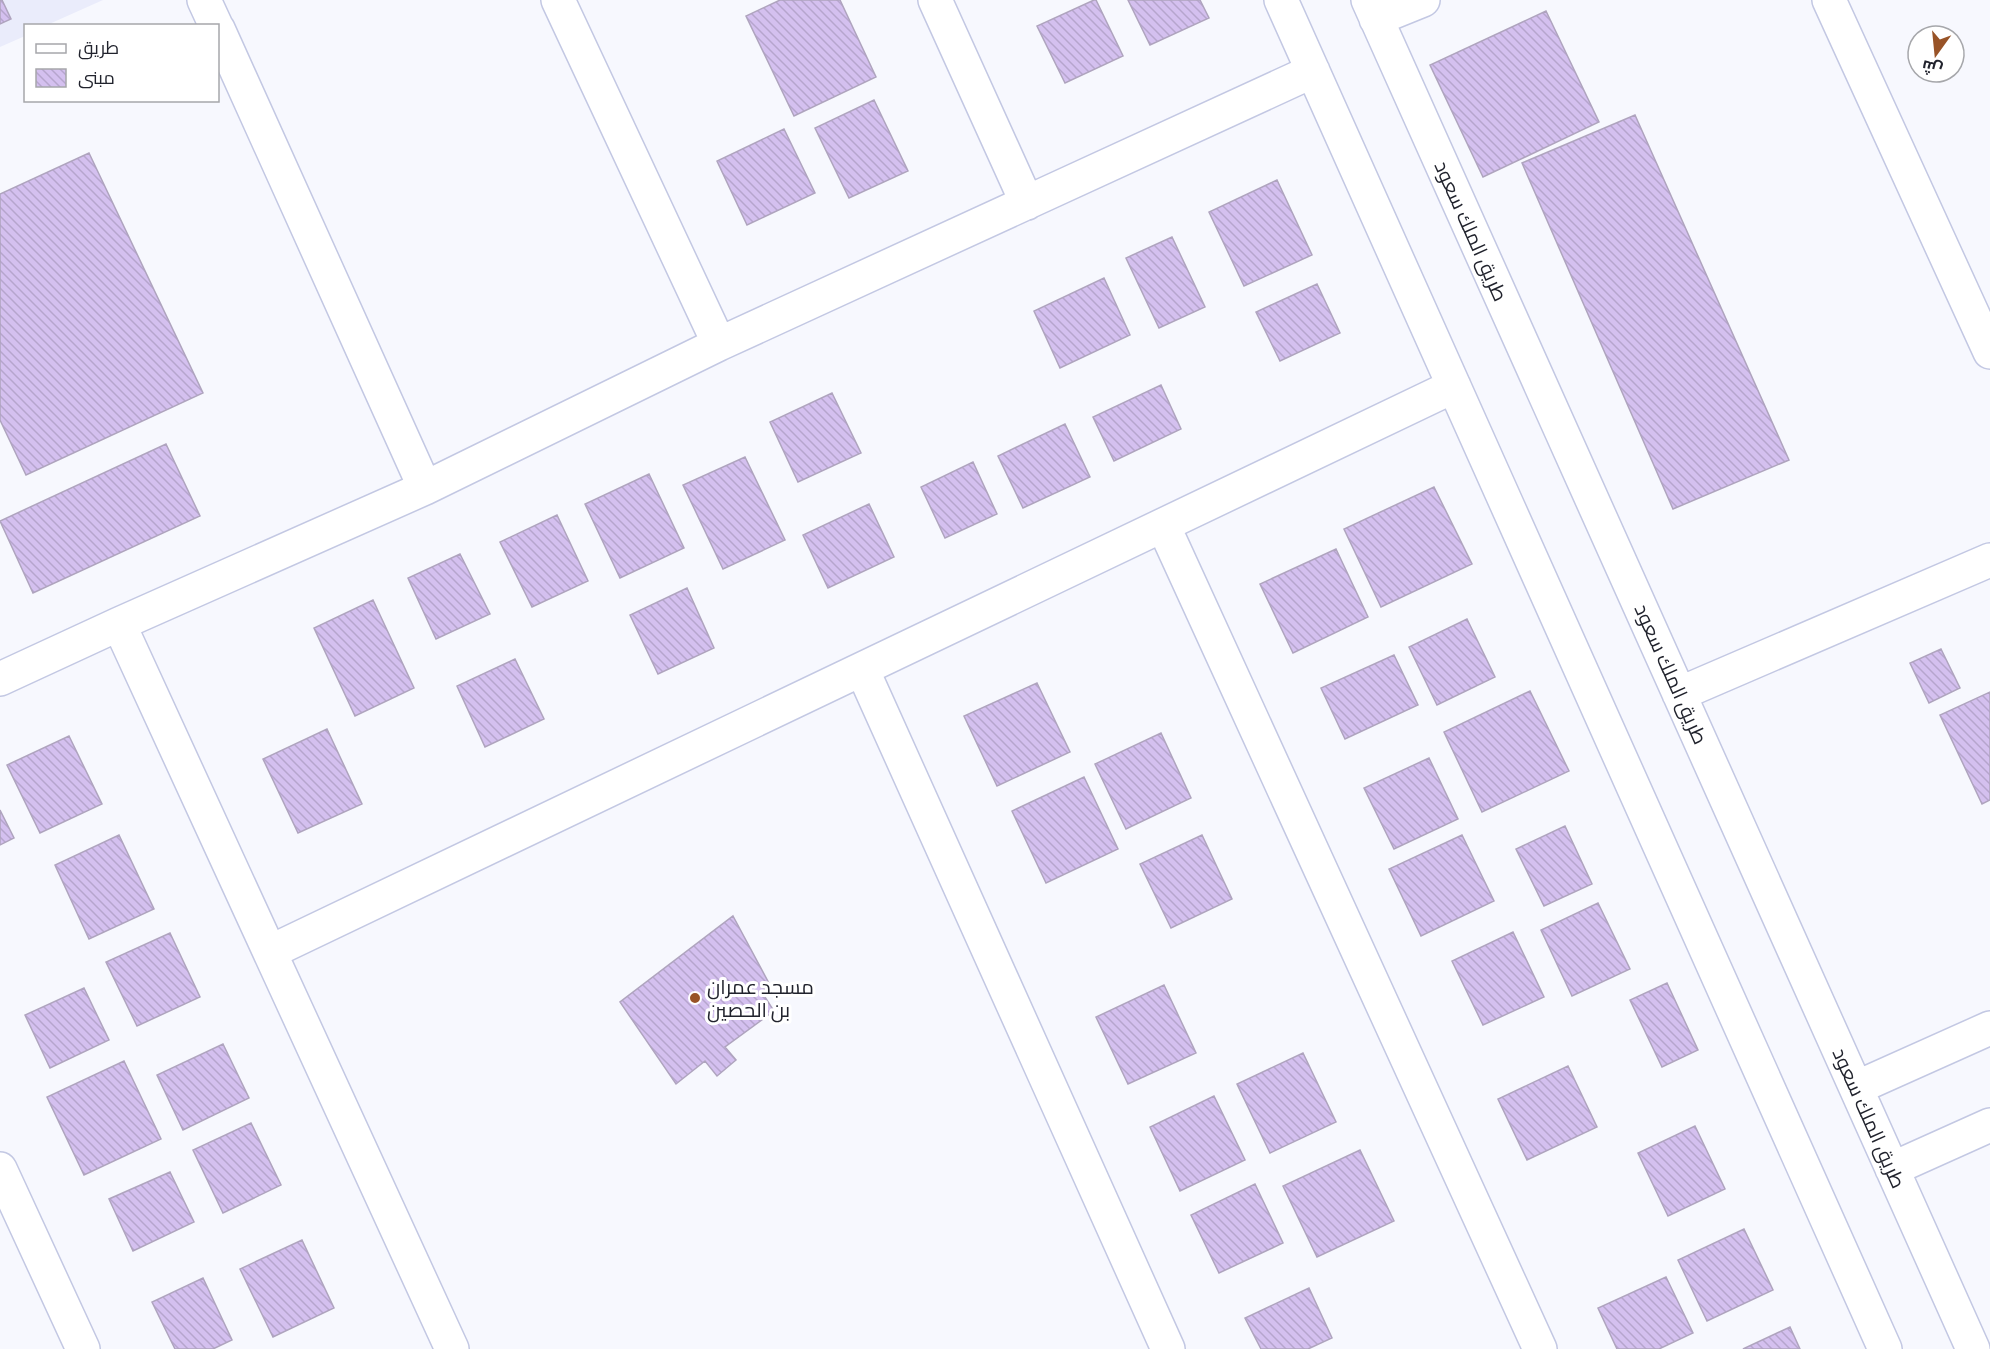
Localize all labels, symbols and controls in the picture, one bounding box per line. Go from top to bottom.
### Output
legend [24,24,219,102]
north arrow [1906,24,1966,84]
text: طريق [78,37,119,60]
text: ش [1920,56,1945,80]
text: مبنى [78,67,115,89]
street label: طريق الملك سعود [1428,157,1513,305]
street label: طريق الملك سعود [1628,600,1713,748]
place label: مسجد عمران بن الحصين [707,975,814,1023]
marker: مسجد عمران بن الحصين [688,991,702,1005]
street label: طريق الملك سعود [1826,1044,1911,1192]

